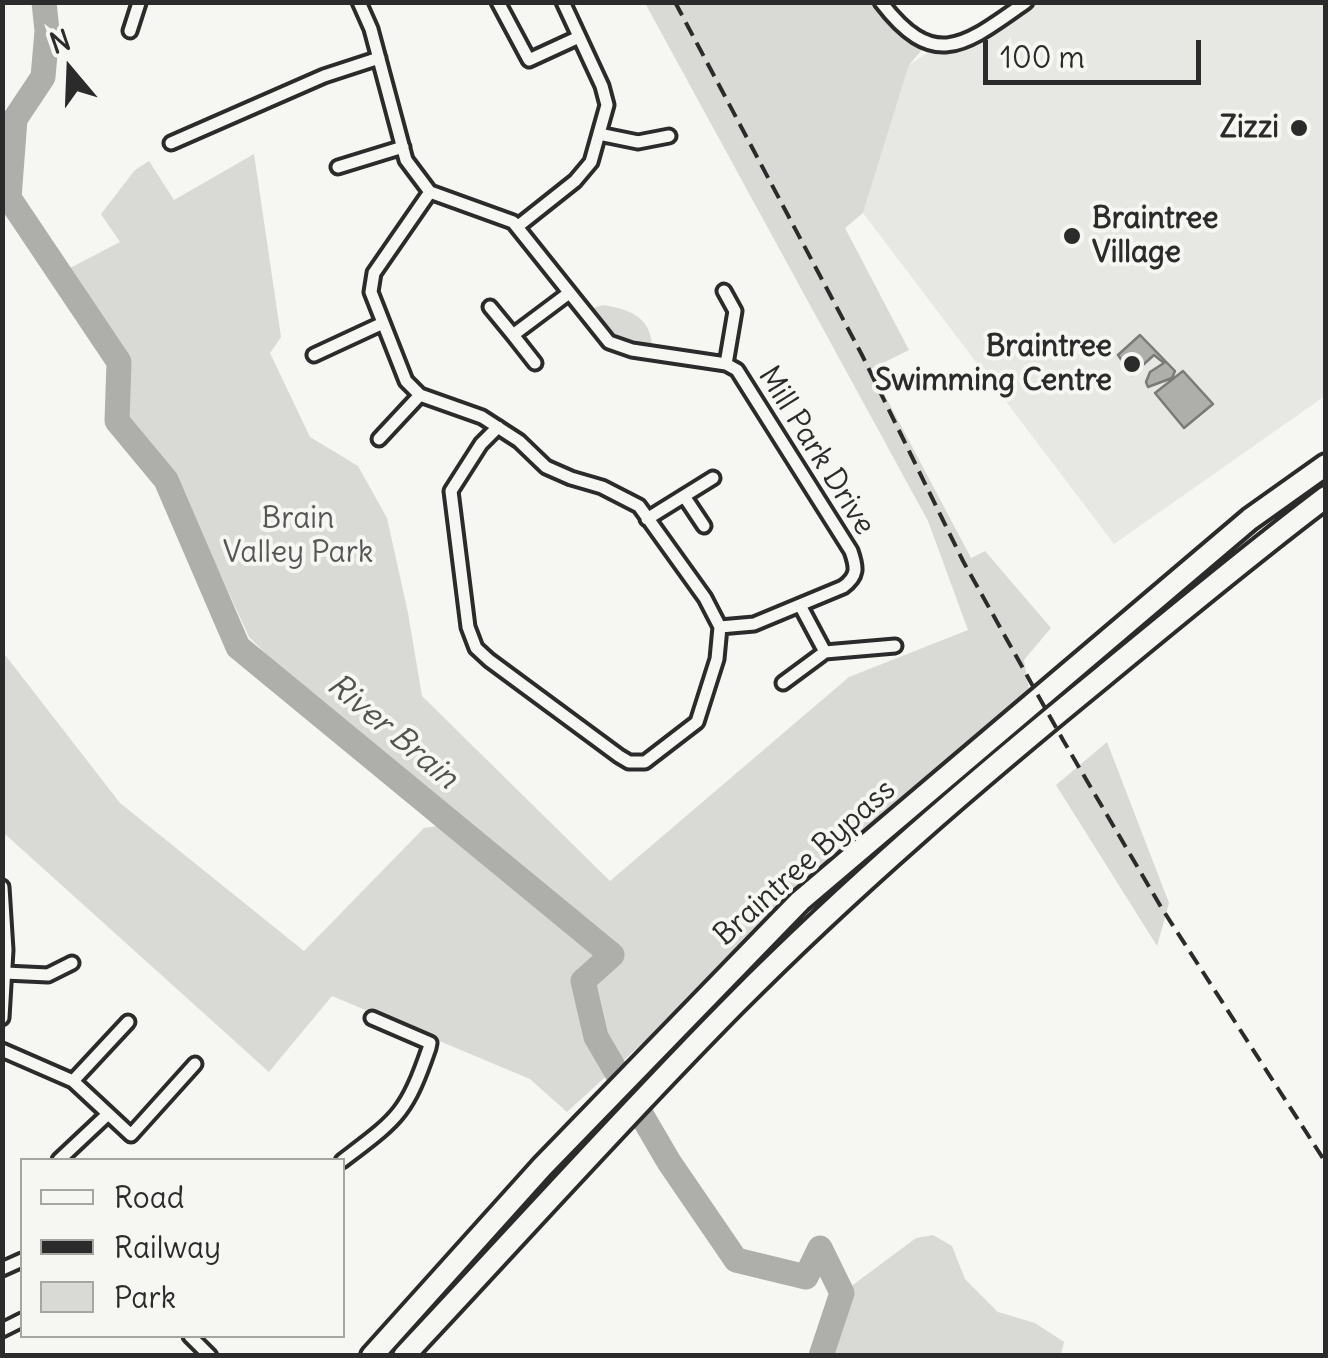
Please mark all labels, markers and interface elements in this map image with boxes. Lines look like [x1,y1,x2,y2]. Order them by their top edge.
north arrow [20,20,120,120]
scale bar [988,20,1206,82]
text: N [45,21,75,62]
text: 100 m [1000,38,1085,76]
place label: Zizzi [1220,110,1279,146]
marker: Zizzi [1288,117,1310,139]
place label: Braintree Village [1092,201,1218,272]
marker: Braintree Village [1061,225,1083,247]
place label: Braintree Swimming Centre [875,329,1112,400]
marker: Braintree Swimming Centre [1121,353,1143,375]
street label: Mill Park Drive [750,360,882,542]
park label: Brain Valley Park [223,501,373,572]
water label: River Brain [319,666,465,798]
street label: Braintree Bypass [707,772,903,954]
legend [20,1158,345,1338]
text: Road [114,1178,184,1216]
text: Railway [114,1228,221,1266]
text: Park [114,1278,176,1316]

